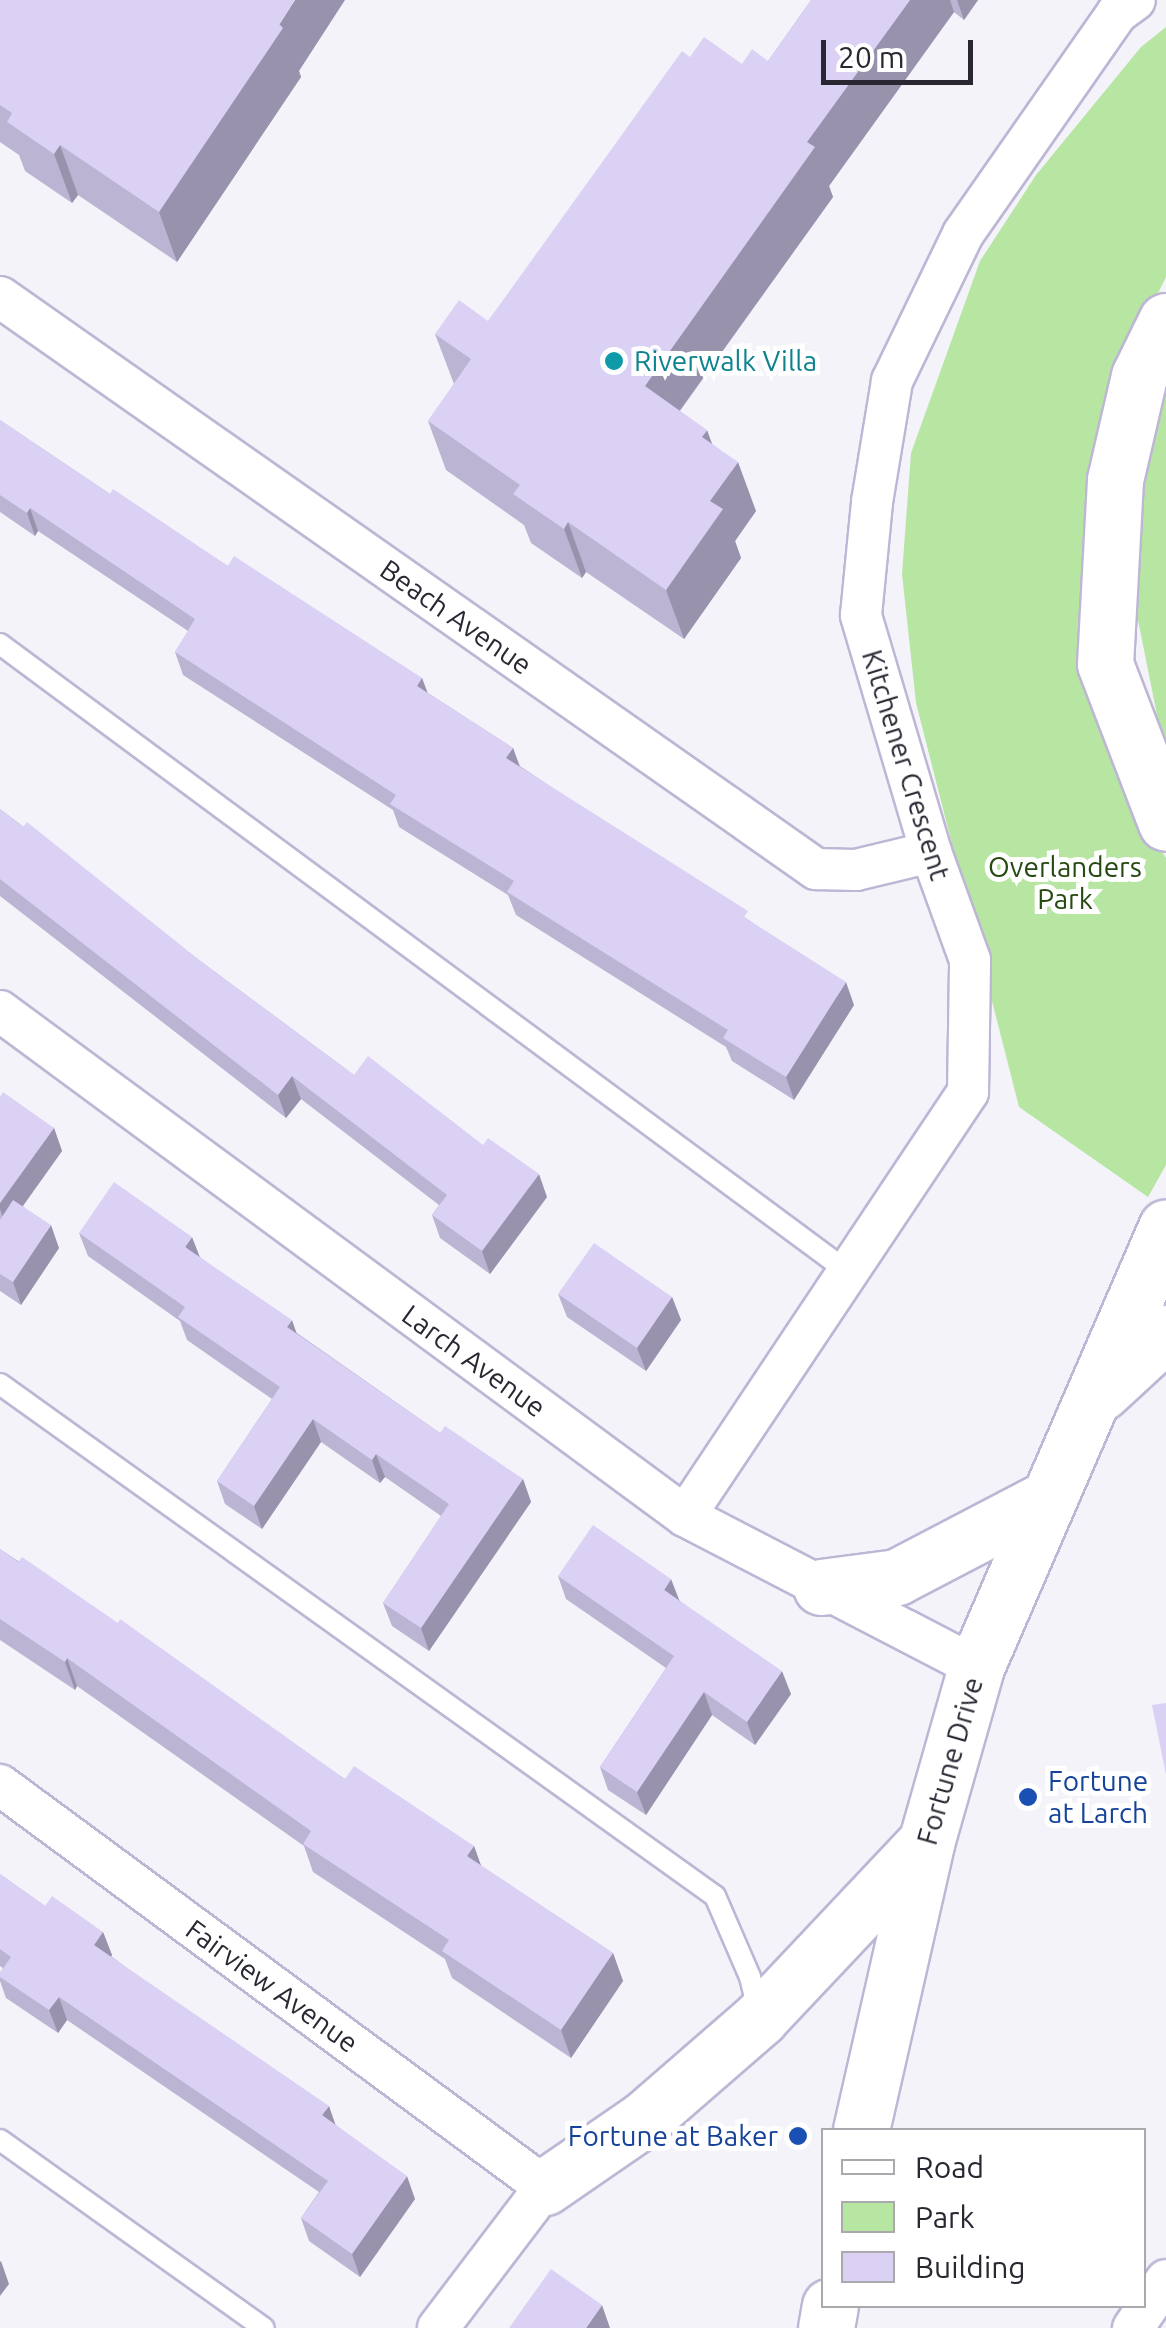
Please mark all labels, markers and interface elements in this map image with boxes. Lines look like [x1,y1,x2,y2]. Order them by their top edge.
scale bar [826,20,978,82]
text: 20 m [838,40,905,74]
place label: Riverwalk Villa [634,344,817,378]
marker: Riverwalk Villa [603,350,625,372]
street label: Beach Avenue [374,552,538,682]
street label: Kitchener Crescent [855,646,957,884]
park label: Overlanders Park [988,850,1142,916]
street label: Larch Avenue [396,1298,552,1424]
street label: Fortune Drive [910,1673,990,1849]
place label: Fortune at Larch [1048,1764,1148,1830]
marker: Fortune at Larch [1017,1786,1039,1808]
street label: Fairview Avenue [179,1912,365,2060]
place label: Fortune at Baker [568,2119,778,2153]
marker: Fortune at Baker [787,2125,809,2147]
legend [821,2128,1146,2308]
text: Road [915,2150,984,2184]
text: Park [915,2200,975,2234]
text: Building [915,2250,1026,2284]

